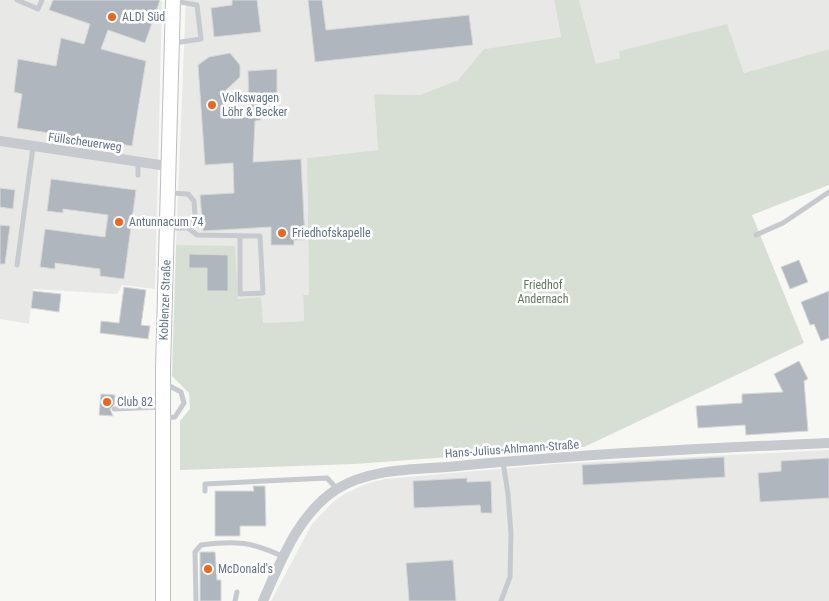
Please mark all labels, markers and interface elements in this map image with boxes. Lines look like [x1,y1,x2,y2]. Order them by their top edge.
place label: ALDI Süd [122,10,165,24]
marker: ALDI Süd [106,11,118,23]
place label: Volkswagen Löhr & Becker [222,91,288,119]
marker: Volkswagen Löhr & Becker [206,99,218,111]
street label: Füllscheuerweg [47,130,123,154]
place label: Antunnacum 74 [129,215,204,229]
marker: Antunnacum 74 [113,216,125,228]
place label: Friedhofskapelle [292,226,371,240]
marker: Friedhofskapelle [276,227,288,239]
street label: Koblenzer Straße [157,259,173,341]
park label: Friedhof Andernach [518,278,569,306]
place label: Club 82 [117,395,153,409]
marker: Club 82 [101,396,113,408]
street label: Hans-Julius-Ahlmann-Straße [444,437,580,461]
place label: McDonald's [218,562,273,576]
marker: McDonald's [202,563,214,575]

